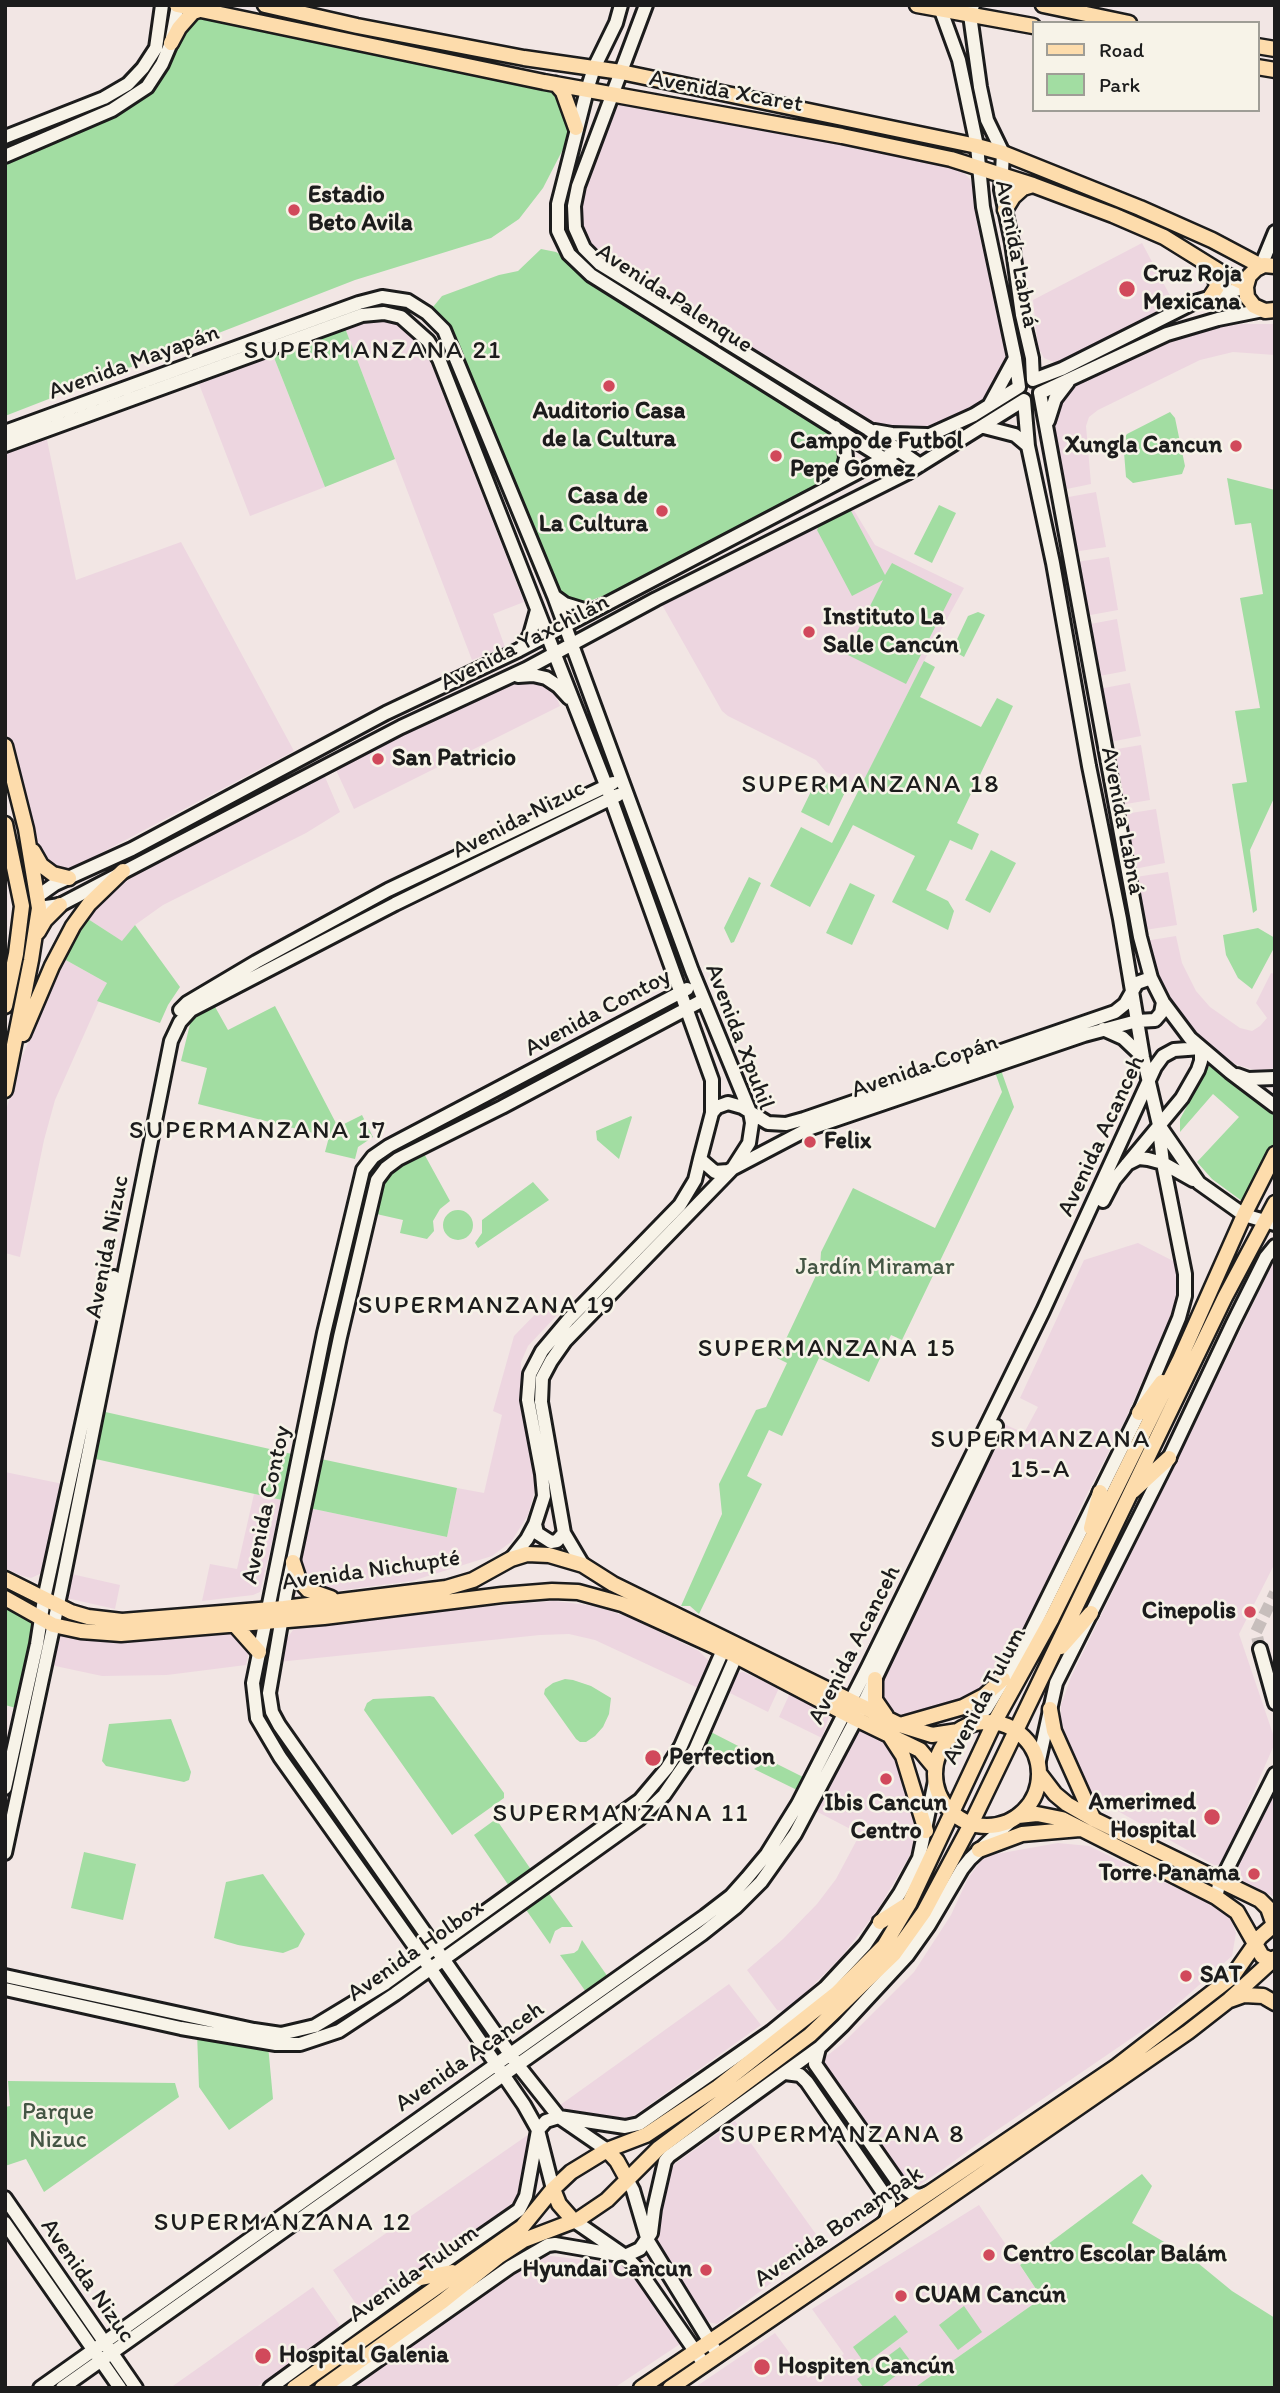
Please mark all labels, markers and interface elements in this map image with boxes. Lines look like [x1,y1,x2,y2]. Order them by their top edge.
legend [1032,21,1259,112]
text: Road [1099,37,1144,62]
street label: Avenida Xcaret [647,64,805,120]
text: Park [1099,72,1140,97]
street label: Avenida Labná [988,178,1044,330]
place label: Estadio Beto Avila [308,182,412,238]
marker: Estadio Beto Avila [286,202,302,218]
street label: Avenida Palenque [590,238,758,360]
place label: Cruz Roja Mexicana [1143,261,1242,317]
marker: Cruz Roja Mexicana [1117,279,1137,299]
street label: Avenida Mayapán [45,319,223,407]
district label: SUPERMANZANA 21 [245,335,501,367]
marker: Auditorio Casa de la Cultura [601,378,617,394]
place label: Auditorio Casa de la Cultura [533,398,685,454]
place label: Campo de Futbol Pepe Gomez [790,428,963,484]
place label: Xungla Cancun [1065,432,1222,460]
marker: Xungla Cancun [1228,438,1244,454]
marker: Campo de Futbol Pepe Gomez [768,448,784,464]
place label: Casa de La Cultura [539,483,648,539]
marker: Casa de La Cultura [654,503,670,519]
street label: Avenida Yaxchilán [436,588,614,698]
place label: Instituto La Salle Cancún [823,604,959,660]
marker: Instituto La Salle Cancún [801,624,817,640]
place label: San Patricio [392,745,516,773]
street label: Avenida Labná [1094,745,1150,897]
marker: San Patricio [370,751,386,767]
district label: SUPERMANZANA 18 [743,769,999,801]
street label: Avenida Nizuc [448,774,590,866]
street label: Avenida Xpuhil [698,960,780,1114]
street label: Avenida Contoy [520,962,676,1064]
street label: Avenida Copán [848,1028,1002,1106]
street label: Avenida Acanceh [1052,1051,1152,1221]
district label: SUPERMANZANA 17 [131,1115,385,1147]
place label: Felix [824,1128,871,1156]
marker: Felix [802,1134,818,1150]
street label: Avenida Nizuc [80,1173,136,1321]
park label: Jardín Miramar [796,1254,954,1282]
district label: SUPERMANZANA 19 [359,1290,615,1322]
district label: SUPERMANZANA 15 [699,1333,955,1365]
street label: Avenida Contoy [236,1423,298,1587]
district label: SUPERMANZANA 15-A [932,1424,1150,1486]
street label: Avenida Nichupté [280,1544,462,1598]
street label: Avenida Acanceh [802,1561,908,1729]
place label: Cinepolis [1142,1598,1236,1626]
marker: Cinepolis [1242,1604,1258,1620]
street label: Avenida Tulum [937,1622,1033,1770]
place label: Perfection [669,1744,775,1772]
marker: Perfection [643,1748,663,1768]
marker: Ibis Cancun Centro [878,1771,894,1787]
place label: Amerimed Hospital [1089,1789,1196,1845]
place label: Ibis Cancun Centro [825,1790,947,1846]
district label: SUPERMANZANA 11 [494,1798,748,1830]
marker: Amerimed Hospital [1202,1807,1222,1827]
place label: Torre Panama [1099,1860,1240,1888]
marker: Torre Panama [1246,1866,1262,1882]
street label: Avenida Holbox [342,1893,490,2009]
place label: SAT [1200,1962,1242,1990]
marker: SAT [1178,1968,1194,1984]
street label: Avenida Acanceh [390,1995,550,2119]
park label: Parque Nizuc [22,2099,94,2155]
district label: SUPERMANZANA 8 [722,2119,964,2151]
street label: Avenida Bonampak [749,2160,929,2294]
district label: SUPERMANZANA 12 [155,2207,411,2239]
street label: Avenida Nizuc [34,2213,140,2349]
street label: Avenida Tulum [344,2219,484,2329]
place label: Centro Escolar Balám [1003,2241,1227,2269]
marker: Centro Escolar Balám [981,2247,997,2263]
place label: Hyundai Cancun [523,2256,692,2284]
marker: Hyundai Cancun [698,2262,714,2278]
place label: CUAM Cancún [915,2282,1066,2310]
marker: CUAM Cancún [893,2288,909,2304]
place label: Hospital Galenia [279,2342,449,2370]
marker: Hospital Galenia [253,2346,273,2366]
place label: Hospiten Cancún [778,2353,954,2381]
marker: Hospiten Cancún [752,2357,772,2377]

